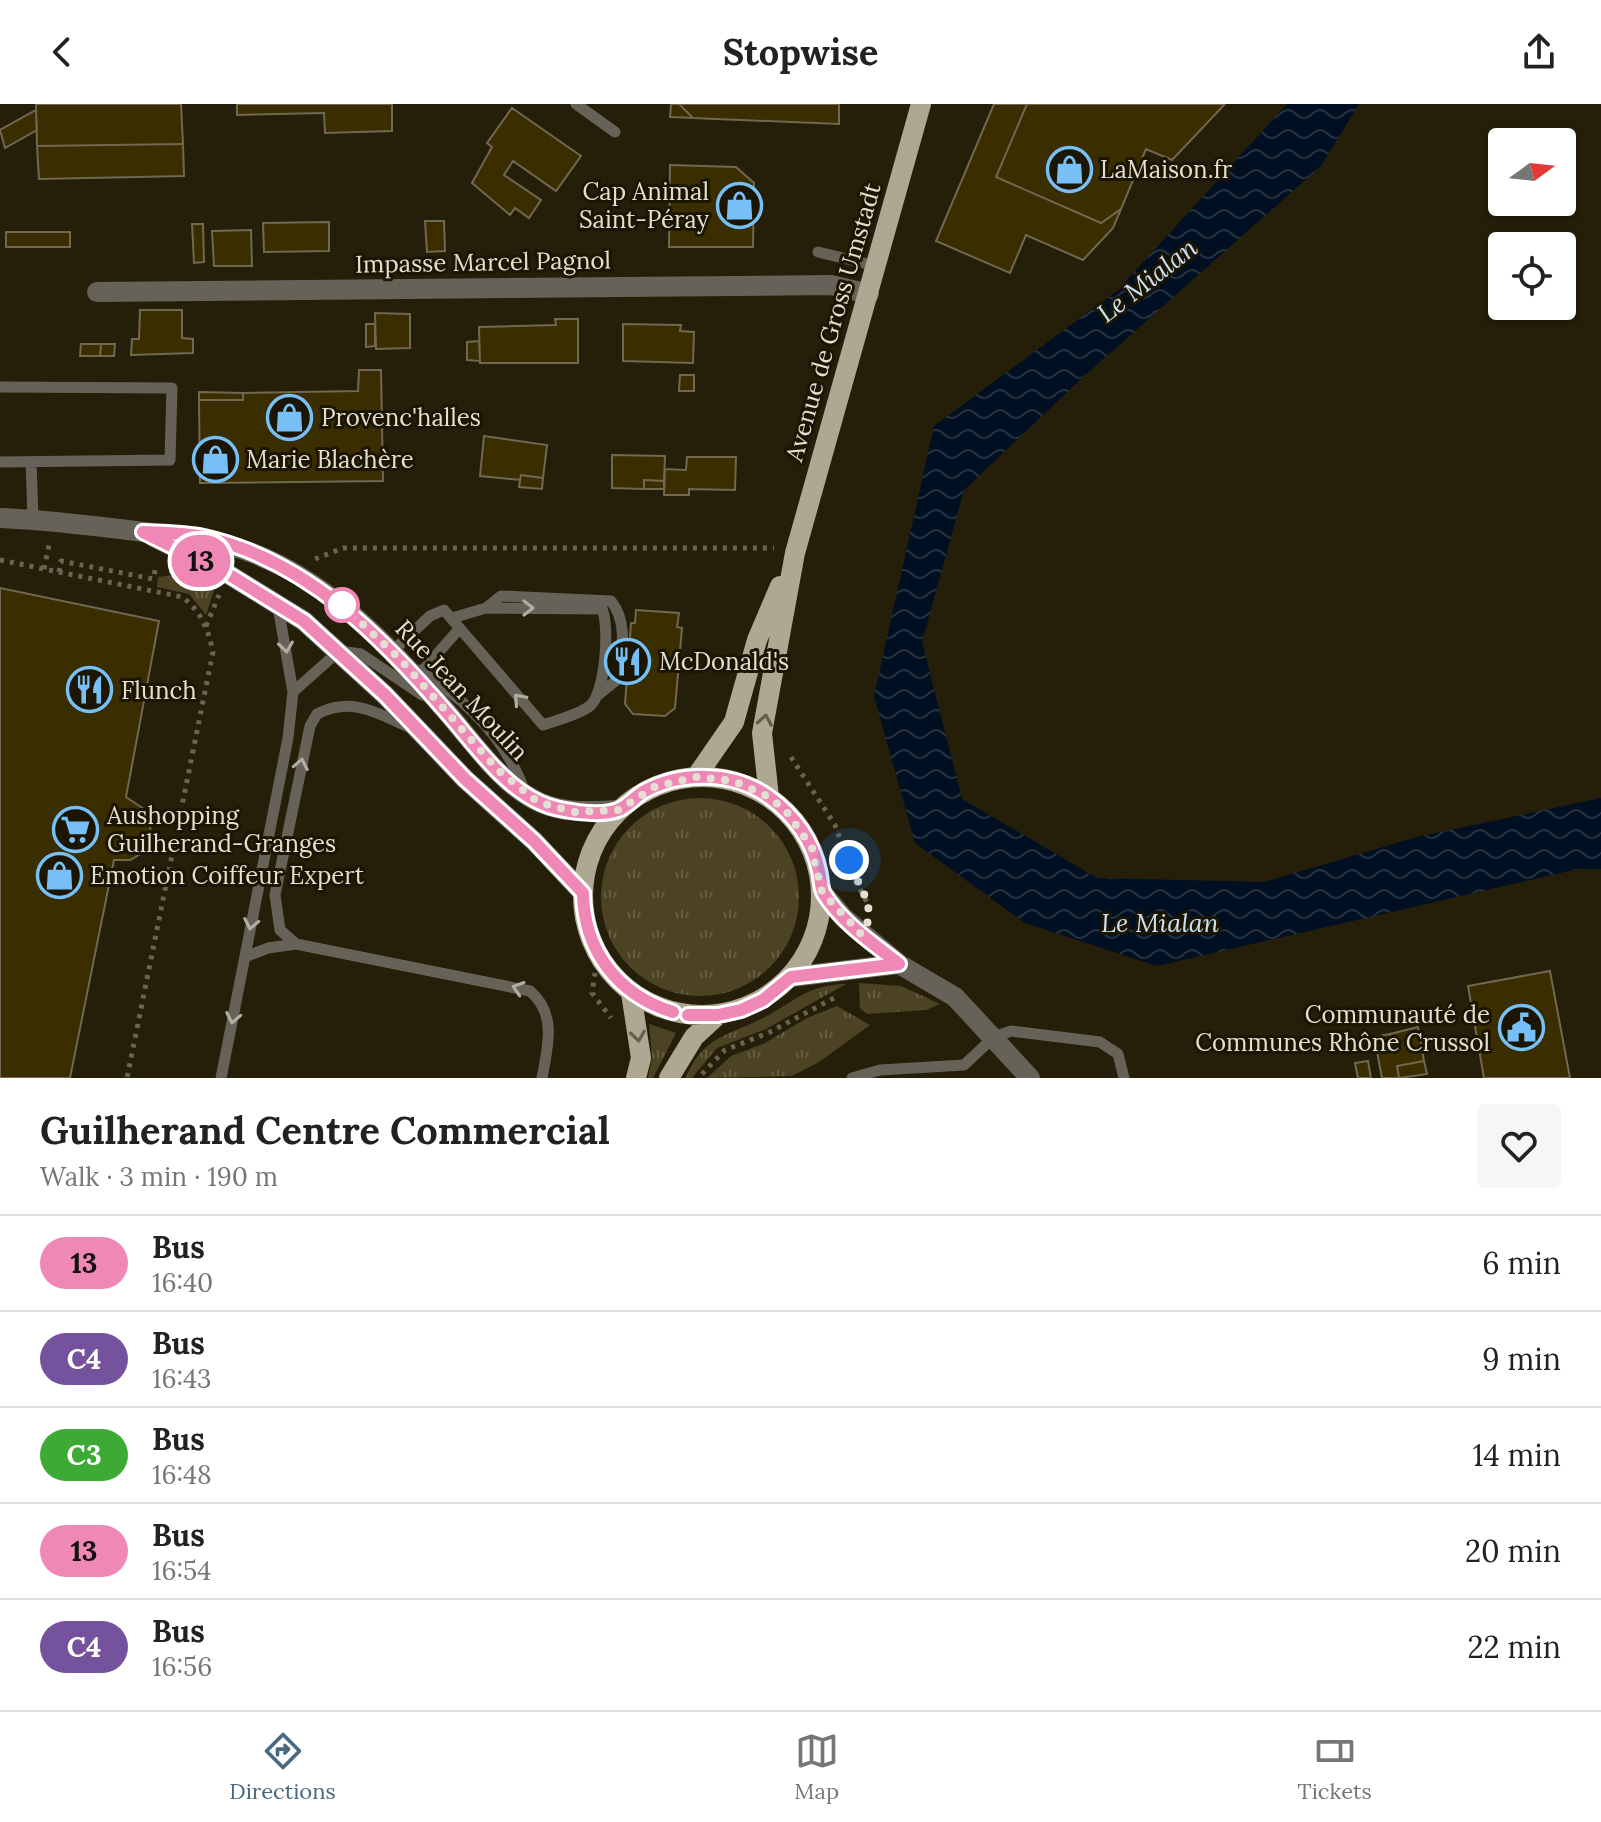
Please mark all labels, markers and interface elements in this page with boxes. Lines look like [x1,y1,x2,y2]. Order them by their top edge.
text: Stopwise [723,29,878,75]
icon: back [40,30,84,74]
icon: share [1517,30,1561,74]
north arrow [1488,128,1576,216]
map controls [1488,128,1576,320]
shop icon: LaMaison.fr [1045,145,1093,193]
place label: LaMaison.fr [1100,154,1233,185]
place label: Cap Animal Saint-Péray [579,176,709,235]
street label: Avenue de Gross Umstadt [778,178,888,466]
shop icon: Cap Animal Saint-Péray [716,181,764,229]
water label: Le Mialan [1090,231,1204,329]
button: locate [1488,232,1576,320]
street label: Impasse Marcel Pagnol [355,244,611,280]
shop icon: Provenc'halles [266,393,314,441]
place label: Provenc'halles [321,402,481,433]
shop icon: Marie Blachère [191,435,239,483]
place label: Marie Blachère [246,444,414,475]
line badge: 13 [165,535,237,587]
text: 13 [187,543,215,579]
unlabelled marker [325,588,359,622]
one-way arrow [522,599,535,617]
street label: Rue Jean Moulin [389,613,535,767]
restaurant icon: McDonald's [604,637,652,685]
one-way arrow [277,640,294,654]
place label: McDonald's [659,646,789,677]
restaurant icon: Flunch [66,666,114,714]
place label: Flunch [121,675,197,706]
one-way arrow [515,693,529,708]
one-way arrow [755,713,772,726]
one-way arrow [292,758,309,771]
place label: Aushopping Guilherand-Granges [106,800,336,859]
supermarket icon: Aushopping Guilherand-Granges [52,805,100,853]
your location [829,840,869,880]
shop icon: Emotion Coiffeur Expert [35,851,83,899]
place label: Emotion Coiffeur Expert [90,860,365,891]
water label: Le Mialan [1101,906,1219,939]
one-way arrow [243,917,260,930]
one-way arrow [512,982,526,998]
place label: Communauté de Communes Rhône Crussol [1195,999,1490,1058]
public building icon: Communauté de Communes Rhône Crussol [1497,1004,1545,1052]
one-way arrow [225,1011,242,1024]
one-way arrow [629,1029,646,1042]
button: heart [1477,1104,1561,1188]
text: Guilherand Centre Commercial [40,1106,610,1154]
text: Walk · 3 min · 190 m [40,1160,278,1193]
text: Bus [152,1228,205,1266]
text: 6 min [1482,1244,1561,1282]
text: 13 [70,1245,98,1281]
text: 16:40 [152,1266,213,1299]
text: Bus [152,1324,205,1362]
text: 9 min [1482,1340,1561,1378]
text: C4 [67,1341,101,1377]
text: 16:43 [152,1362,212,1395]
text: Bus [152,1420,205,1458]
text: 14 min [1472,1436,1561,1474]
text: C3 [66,1437,102,1473]
text: 16:48 [152,1458,212,1491]
text: Bus [152,1516,205,1554]
text: 20 min [1465,1532,1561,1570]
text: 13 [70,1533,98,1569]
text: 16:54 [152,1554,211,1587]
text: Bus [152,1612,205,1650]
text: 22 min [1467,1628,1561,1666]
text: C4 [67,1629,101,1665]
text: 16:56 [152,1650,212,1683]
tab: Directions [229,1729,336,1805]
tab: Map [794,1729,839,1805]
tab: Tickets [1298,1729,1372,1805]

